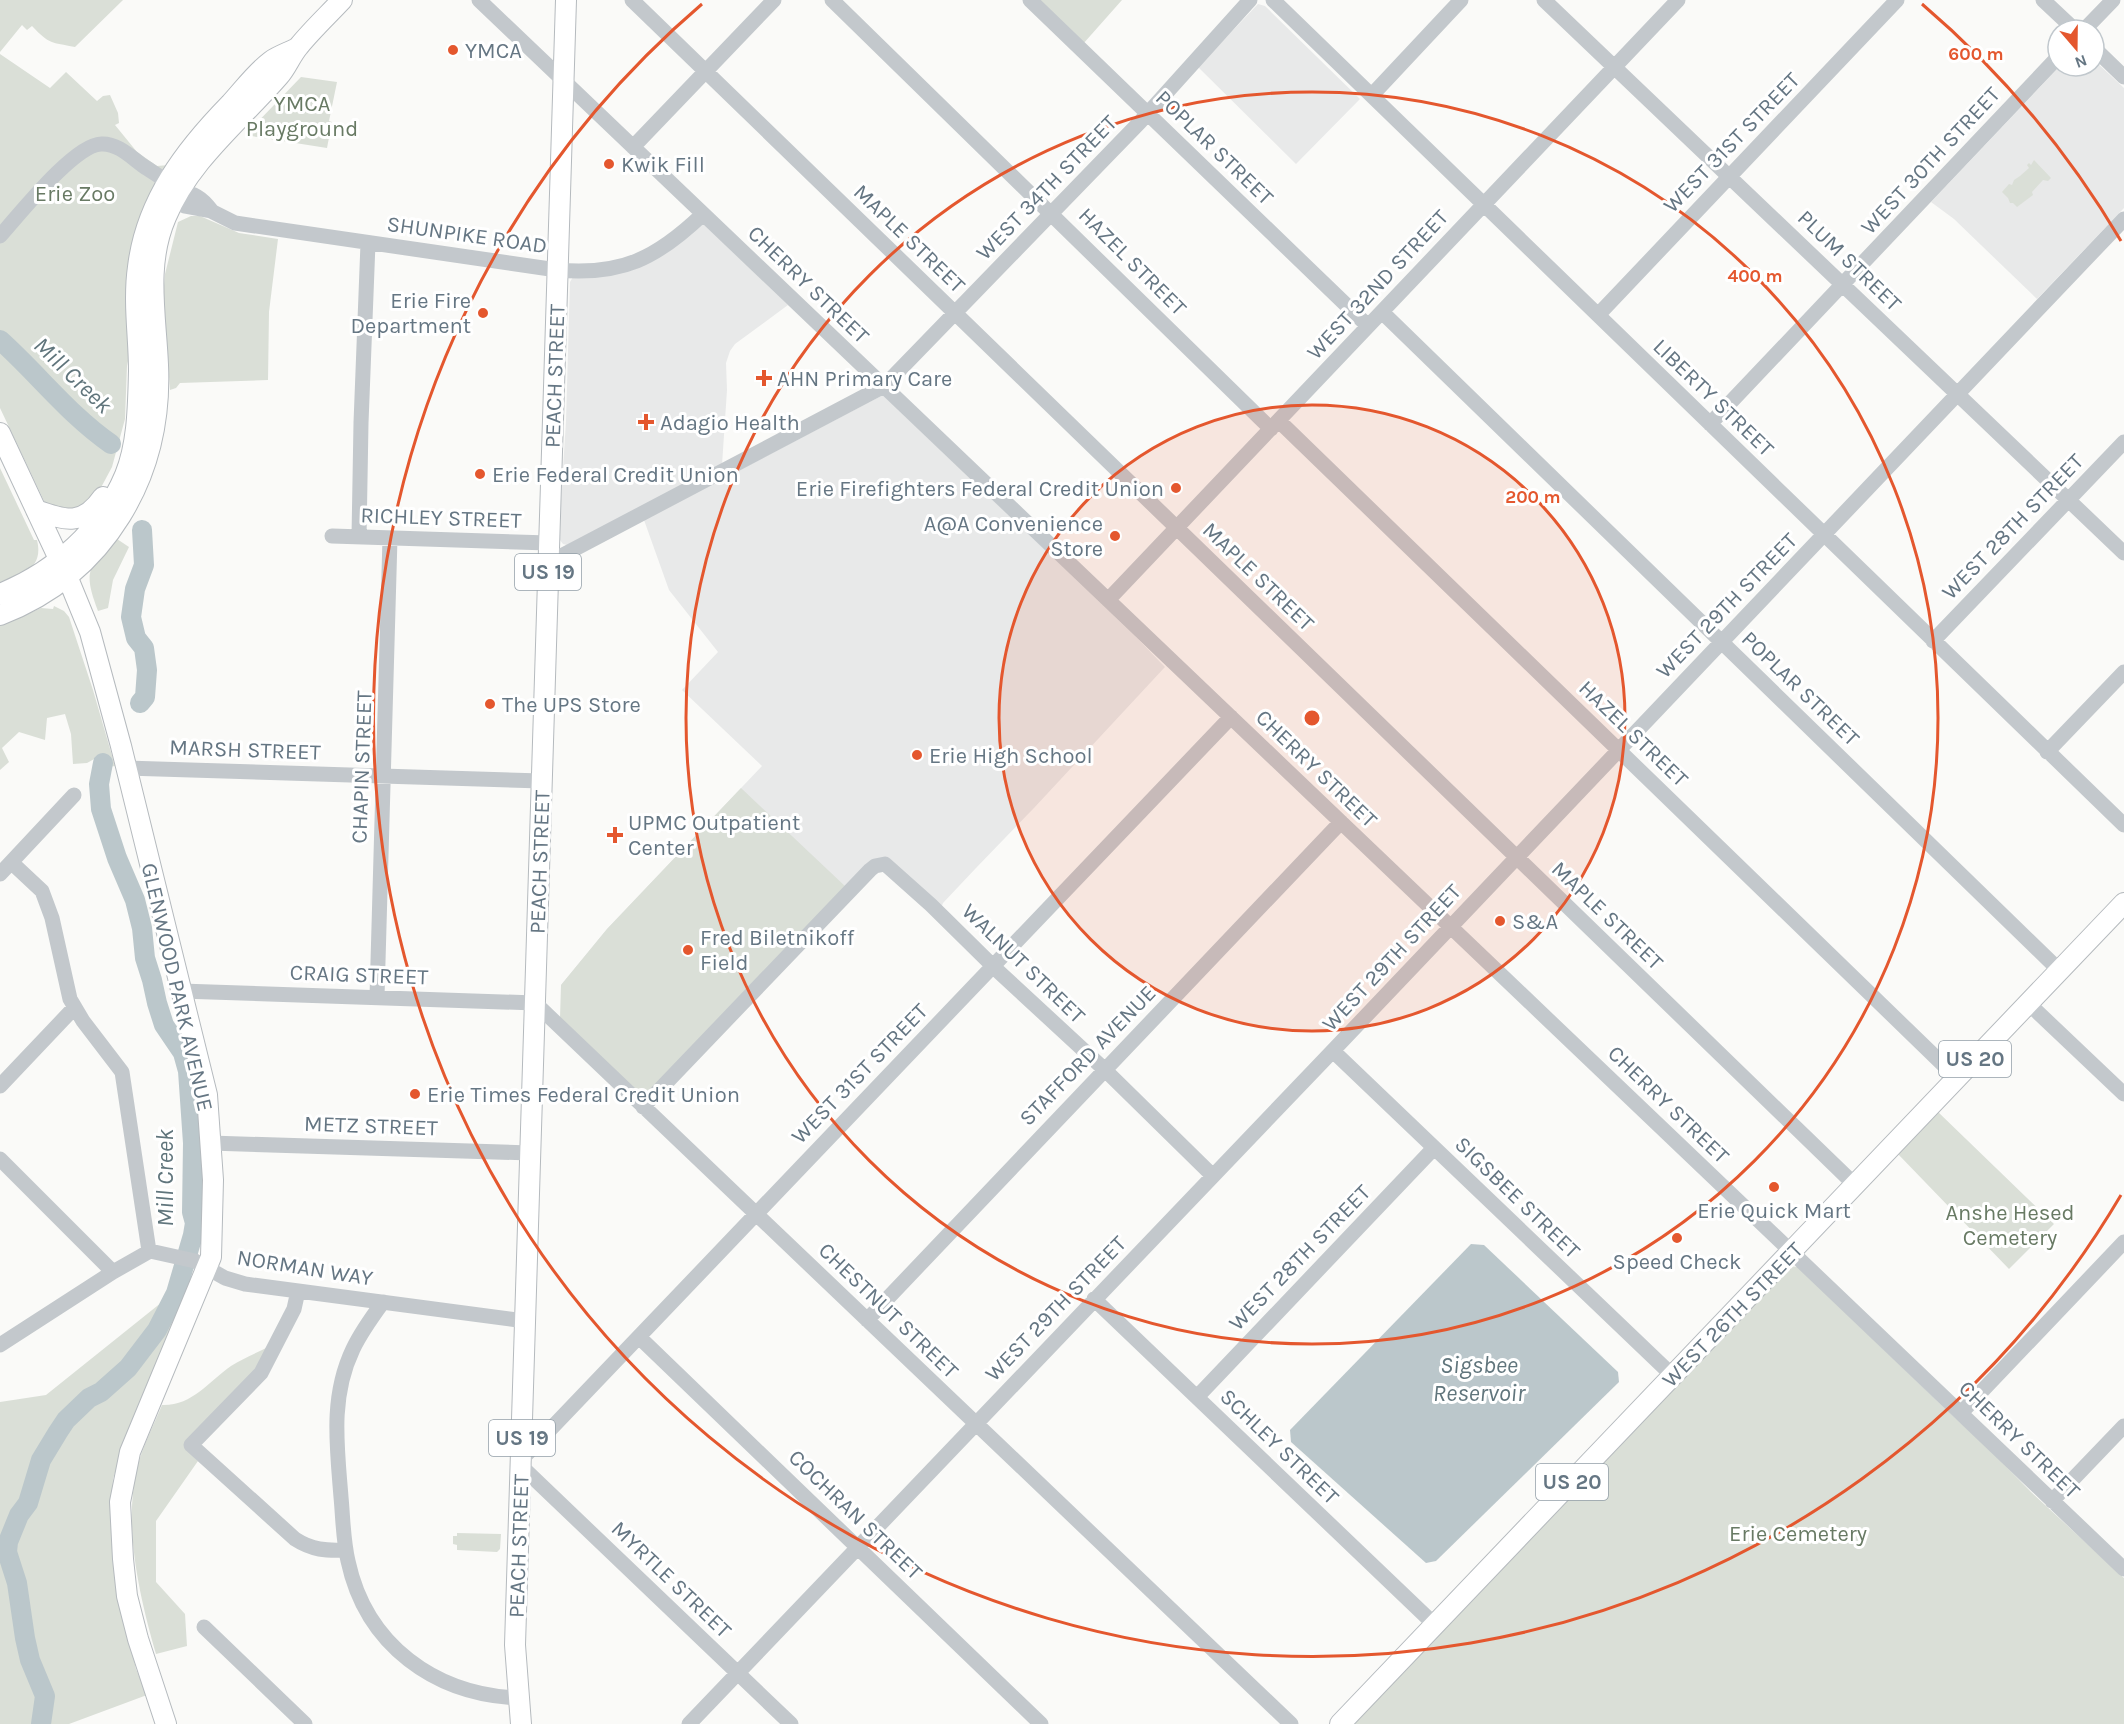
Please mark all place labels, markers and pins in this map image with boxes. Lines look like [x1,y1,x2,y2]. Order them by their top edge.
place label: YMCA [465,38,522,64]
marker: YMCA [446,43,460,57]
place label: Kwik Fill [621,152,705,178]
marker: Kwik Fill [602,157,616,171]
place label: Erie Fire Department [351,288,471,339]
marker: Erie Fire Department [476,306,490,320]
place label: AHN Primary Care [777,366,952,392]
marker: AHN Primary Care [755,369,773,387]
place label: Adagio Health [660,410,800,436]
marker: Adagio Health [637,413,655,431]
place label: Erie Federal Credit Union [492,462,739,488]
marker: Erie Federal Credit Union [473,467,487,481]
place label: Erie Firefighters Federal Credit Union [796,476,1164,502]
marker: Erie Firefighters Federal Credit Union [1169,481,1183,495]
place label: A@A Convenience Store [924,511,1103,562]
marker: A@A Convenience Store [1108,529,1122,543]
place label: The UPS Store [502,692,641,718]
marker: The UPS Store [483,697,497,711]
centre of rings [1302,708,1322,728]
place label: Erie High School [929,743,1093,769]
marker: Erie High School [910,748,924,762]
place label: UPMC Outpatient Center [628,810,800,861]
marker: UPMC Outpatient Center [606,826,624,844]
place label: S&A [1512,909,1558,935]
marker: S&A [1493,914,1507,928]
place label: Fred Biletnikoff Field [700,925,855,976]
marker: Fred Biletnikoff Field [681,943,695,957]
place label: Erie Times Federal Credit Union [427,1082,740,1108]
marker: Erie Times Federal Credit Union [408,1087,422,1101]
marker: Erie Quick Mart [1767,1180,1781,1194]
place label: Erie Quick Mart [1697,1198,1851,1224]
marker: Speed Check [1670,1231,1684,1245]
place label: Speed Check [1613,1249,1741,1275]

